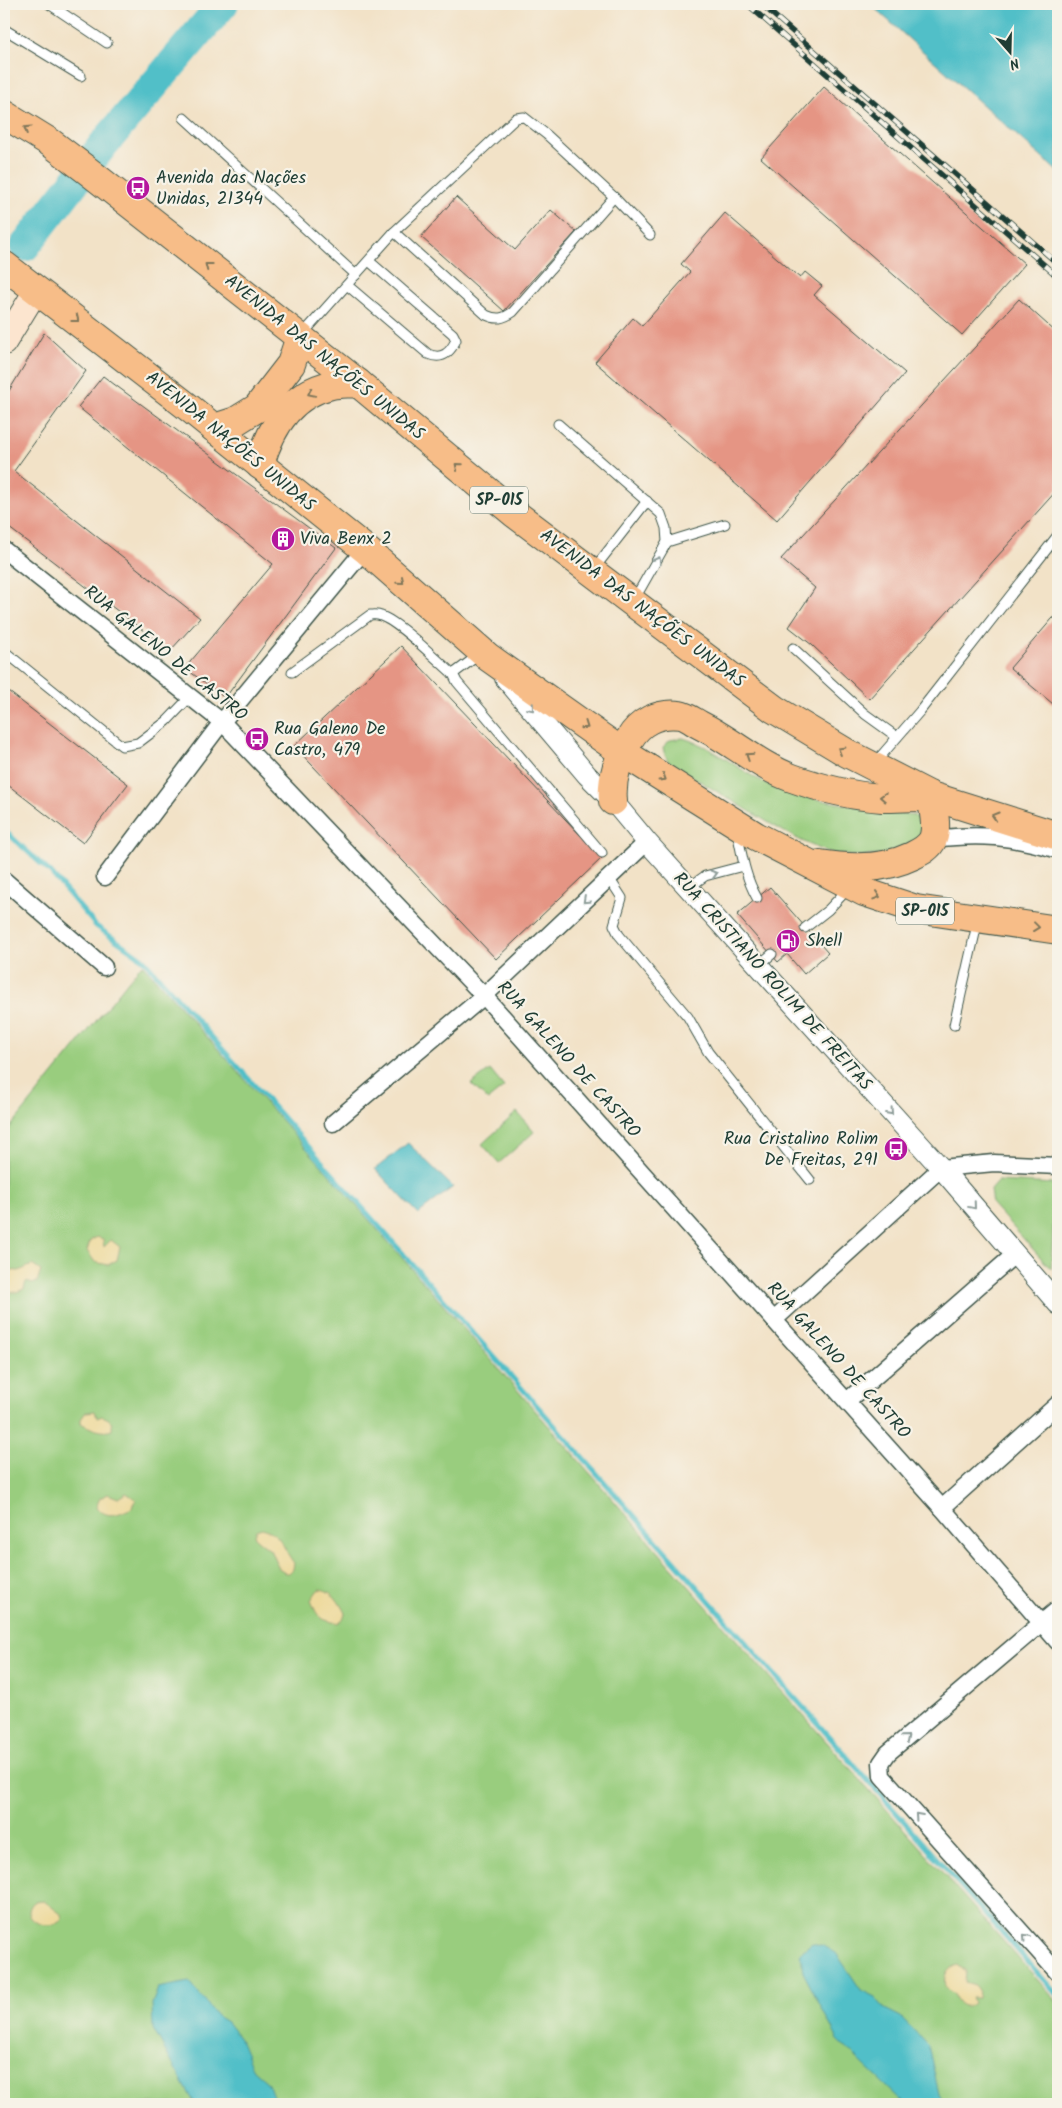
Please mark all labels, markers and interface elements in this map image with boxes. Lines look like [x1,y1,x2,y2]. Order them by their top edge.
north arrow [984,28,1034,78]
text: N [1006,51,1022,75]
one-way arrow [24,125,33,135]
place label: Avenida das Nações Unidas, 21344 [156,164,306,214]
bus stop icon: Avenida das Nações Unidas, 21344 [125,175,151,201]
one-way arrow [205,263,214,271]
street label: AVENIDA DAS NAÇÕES UNIDAS [217,268,431,448]
one-way arrow [70,314,79,323]
street label: AVENIDA NAÇÕES UNIDAS [139,364,322,520]
one-way arrow [307,386,316,397]
one-way arrow [455,463,464,472]
road number: SP-015 [470,486,528,514]
street label: AVENIDA DAS NAÇÕES UNIDAS [533,522,751,696]
place label: Viva Benx 2 [300,525,392,554]
building icon: Viva Benx 2 [270,526,296,552]
one-way arrow [651,557,661,566]
one-way arrow [396,575,405,584]
street label: RUA GALENO DE CASTRO [77,579,253,729]
one-way arrow [525,702,533,711]
place label: Rua Galeno De Castro, 479 [274,715,385,765]
one-way arrow [579,720,589,729]
bus stop icon: Rua Galeno De Castro, 479 [244,726,270,752]
one-way arrow [838,746,847,756]
one-way arrow [746,752,755,762]
one-way arrow [658,771,667,781]
one-way arrow [878,791,886,802]
one-way arrow [991,812,1000,822]
street label: RUA CRISTIANO ROLIM DE FREITAS [665,866,879,1098]
one-way arrow [710,869,718,879]
one-way arrow [872,890,881,900]
one-way arrow [583,894,592,903]
road number: SP-015 [896,898,954,924]
one-way arrow [1032,921,1040,932]
place label: Shell [806,927,843,956]
fuel station icon: Shell [775,928,801,954]
street label: RUA GALENO DE CASTRO [489,974,647,1146]
one-way arrow [884,1107,893,1116]
place label: Rua Cristalino Rolim De Freitas, 291 [724,1125,878,1175]
bus stop icon: Rua Cristalino Rolim De Freitas, 291 [883,1136,909,1162]
one-way arrow [967,1200,976,1209]
street label: RUA GALENO DE CASTRO [759,1275,917,1447]
one-way arrow [900,1735,909,1743]
one-way arrow [914,1812,923,1821]
one-way arrow [1023,1934,1032,1943]

